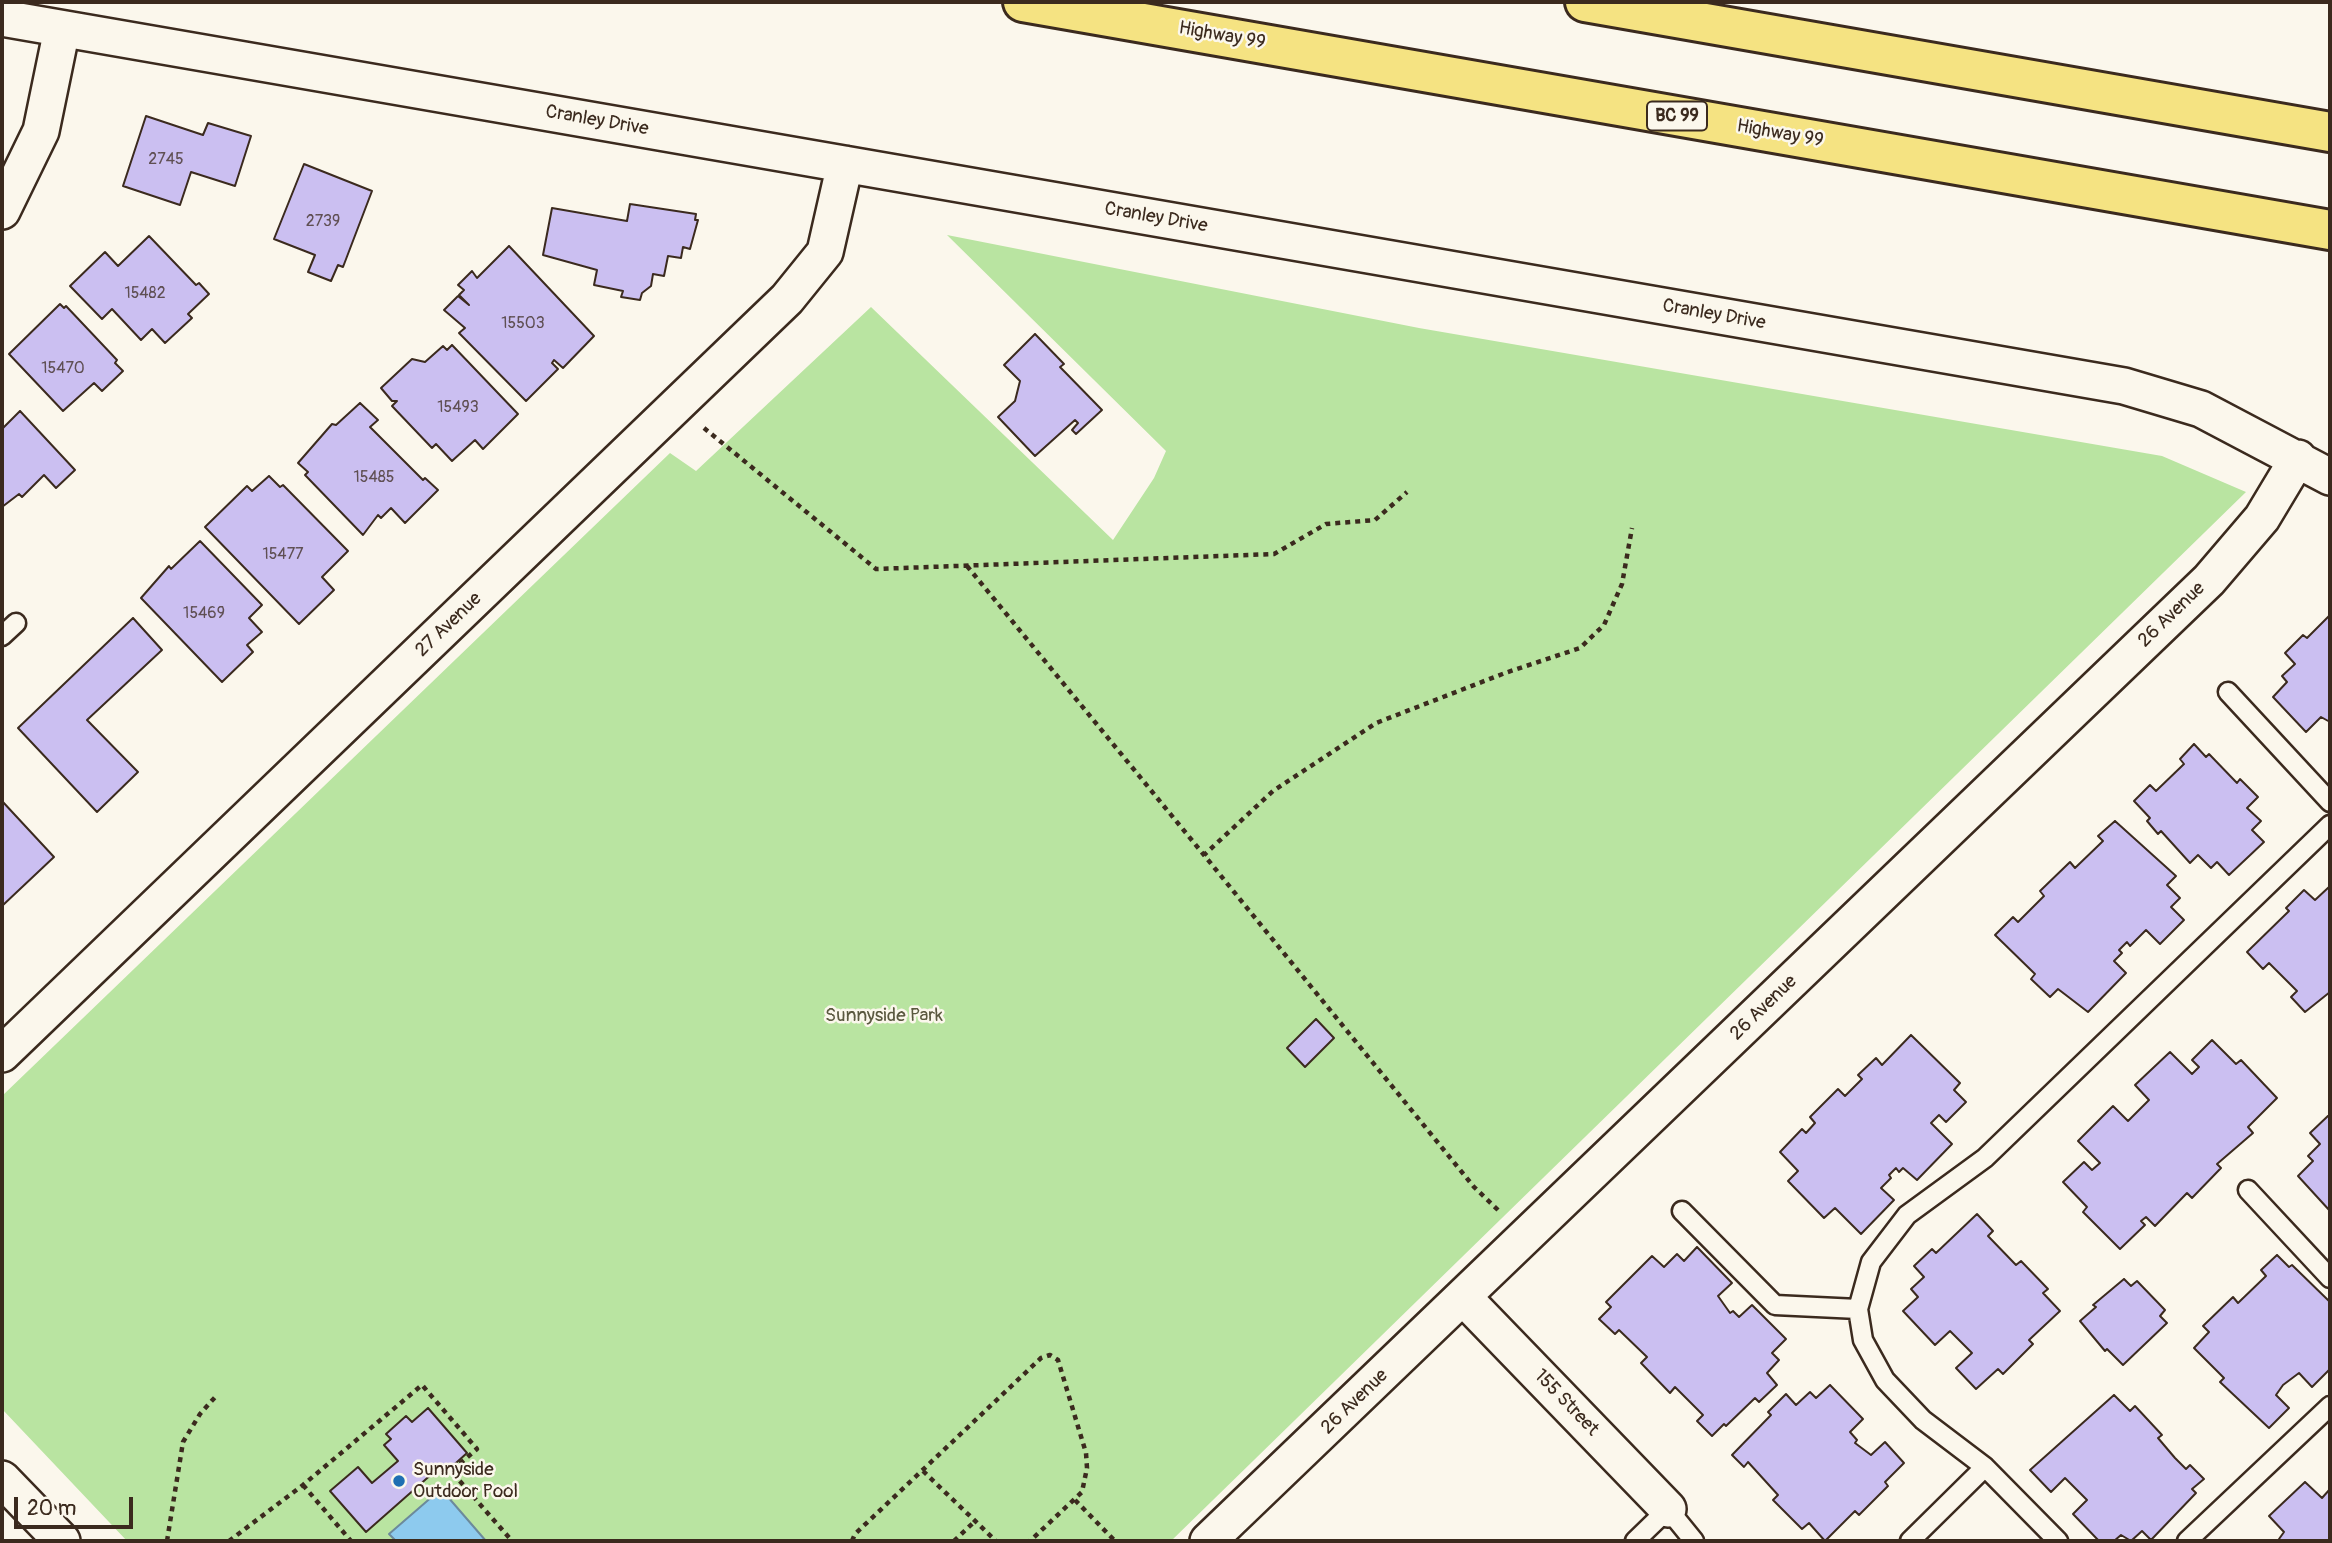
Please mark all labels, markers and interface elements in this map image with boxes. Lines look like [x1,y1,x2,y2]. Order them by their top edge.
street label: Highway 99 [1177,17,1267,55]
street label: Cranley Drive [544,101,650,141]
road number: BC 99 [1647,102,1707,131]
street label: Highway 99 [1735,115,1825,153]
house number: 2745 [148,150,184,170]
street label: Cranley Drive [1103,198,1209,238]
house number: 2739 [306,212,340,232]
house number: 15482 [124,284,166,304]
street label: Cranley Drive [1661,295,1767,335]
house number: 15503 [501,314,545,334]
house number: 15470 [41,359,85,379]
house number: 15493 [437,398,479,418]
house number: 15485 [354,468,394,488]
house number: 15477 [262,545,304,565]
street label: 26 Avenue [2134,578,2210,652]
street label: 27 Avenue [411,588,487,662]
house number: 15469 [183,604,225,624]
street label: 26 Avenue [1726,971,1802,1045]
park label: Sunnyside Park [825,1005,943,1027]
street label: 26 Avenue [1317,1365,1393,1439]
street label: 155 Street [1529,1365,1603,1441]
place label: Sunnyside Outdoor Pool [413,1459,518,1503]
marker: Sunnyside Outdoor Pool [391,1473,407,1489]
scale bar [18,1484,136,1528]
text: 20 m [27,1495,76,1522]

